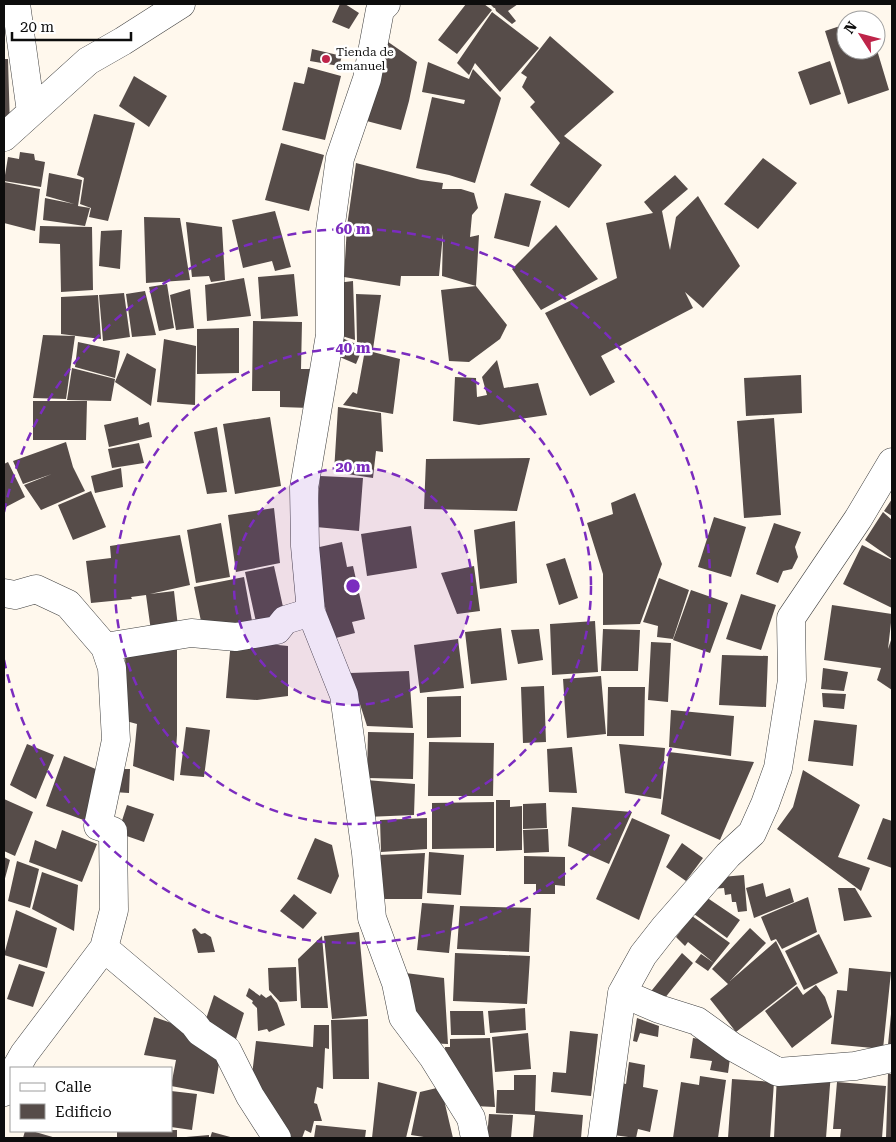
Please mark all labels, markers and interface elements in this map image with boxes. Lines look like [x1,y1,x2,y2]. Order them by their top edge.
scale bar [12,10,131,42]
north arrow [836,10,886,60]
text: 20 m [20,18,55,36]
text: N [841,18,860,36]
place label: Tienda de emanuel [336,45,394,73]
marker: Tienda de emanuel [320,53,332,65]
text: 60 m [335,220,371,238]
text: 40 m [335,339,371,357]
text: 20 m [335,458,371,476]
centre of rings [344,577,362,595]
legend [10,1067,172,1132]
text: Calle [55,1078,91,1096]
text: Edificio [55,1103,112,1121]

